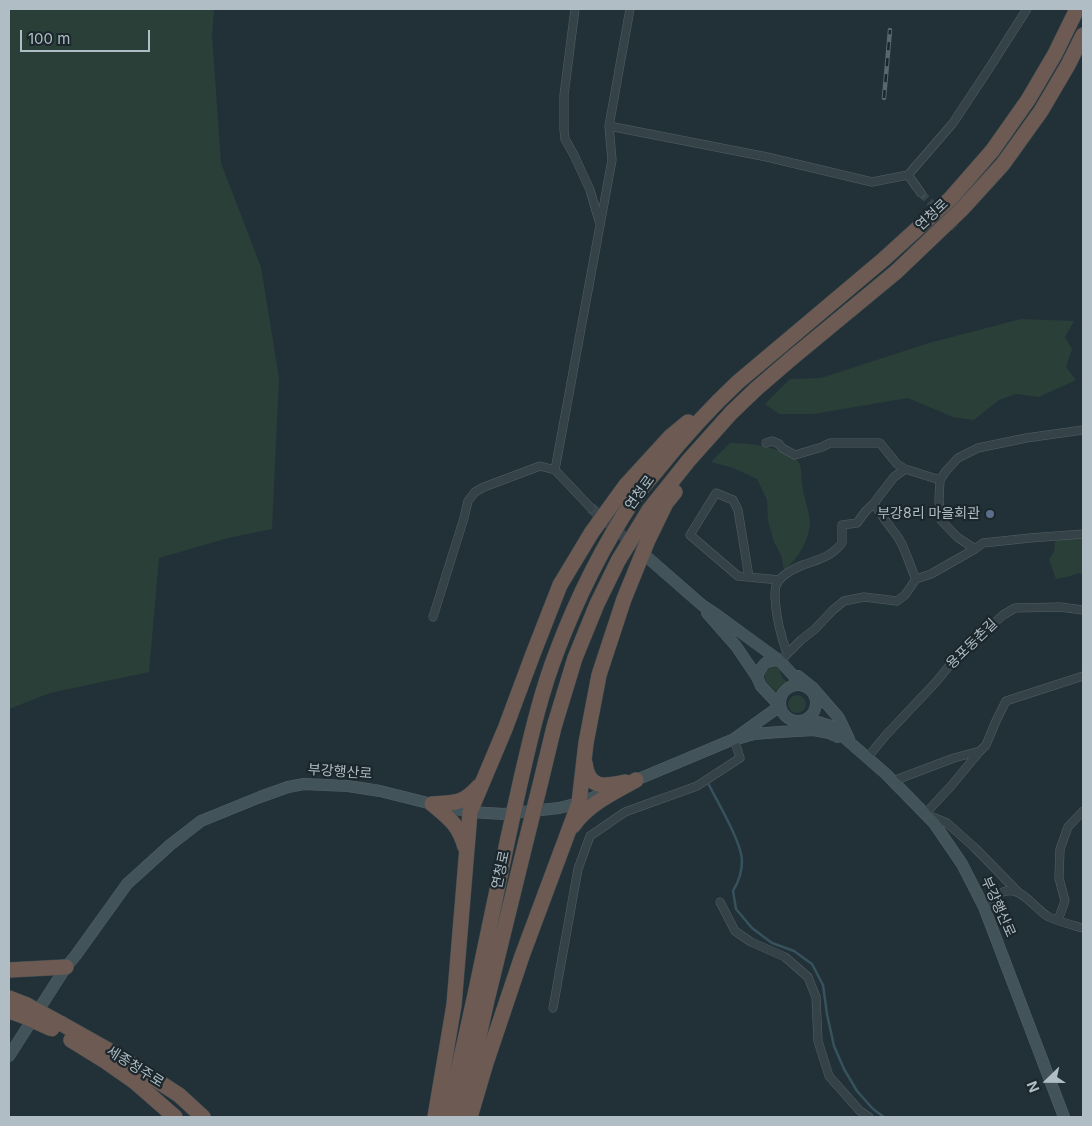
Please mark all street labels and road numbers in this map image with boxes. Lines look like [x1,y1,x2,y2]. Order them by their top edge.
street label: 연청로 [912,196,952,234]
street label: 연청로 [622,472,658,514]
street label: 용포동촌길 [943,616,1001,672]
street label: 부강행산로 [307,761,373,783]
street label: 연청로 [489,849,513,891]
street label: 부강행산로 [977,874,1019,940]
street label: 세종청주로 [103,1043,167,1091]

